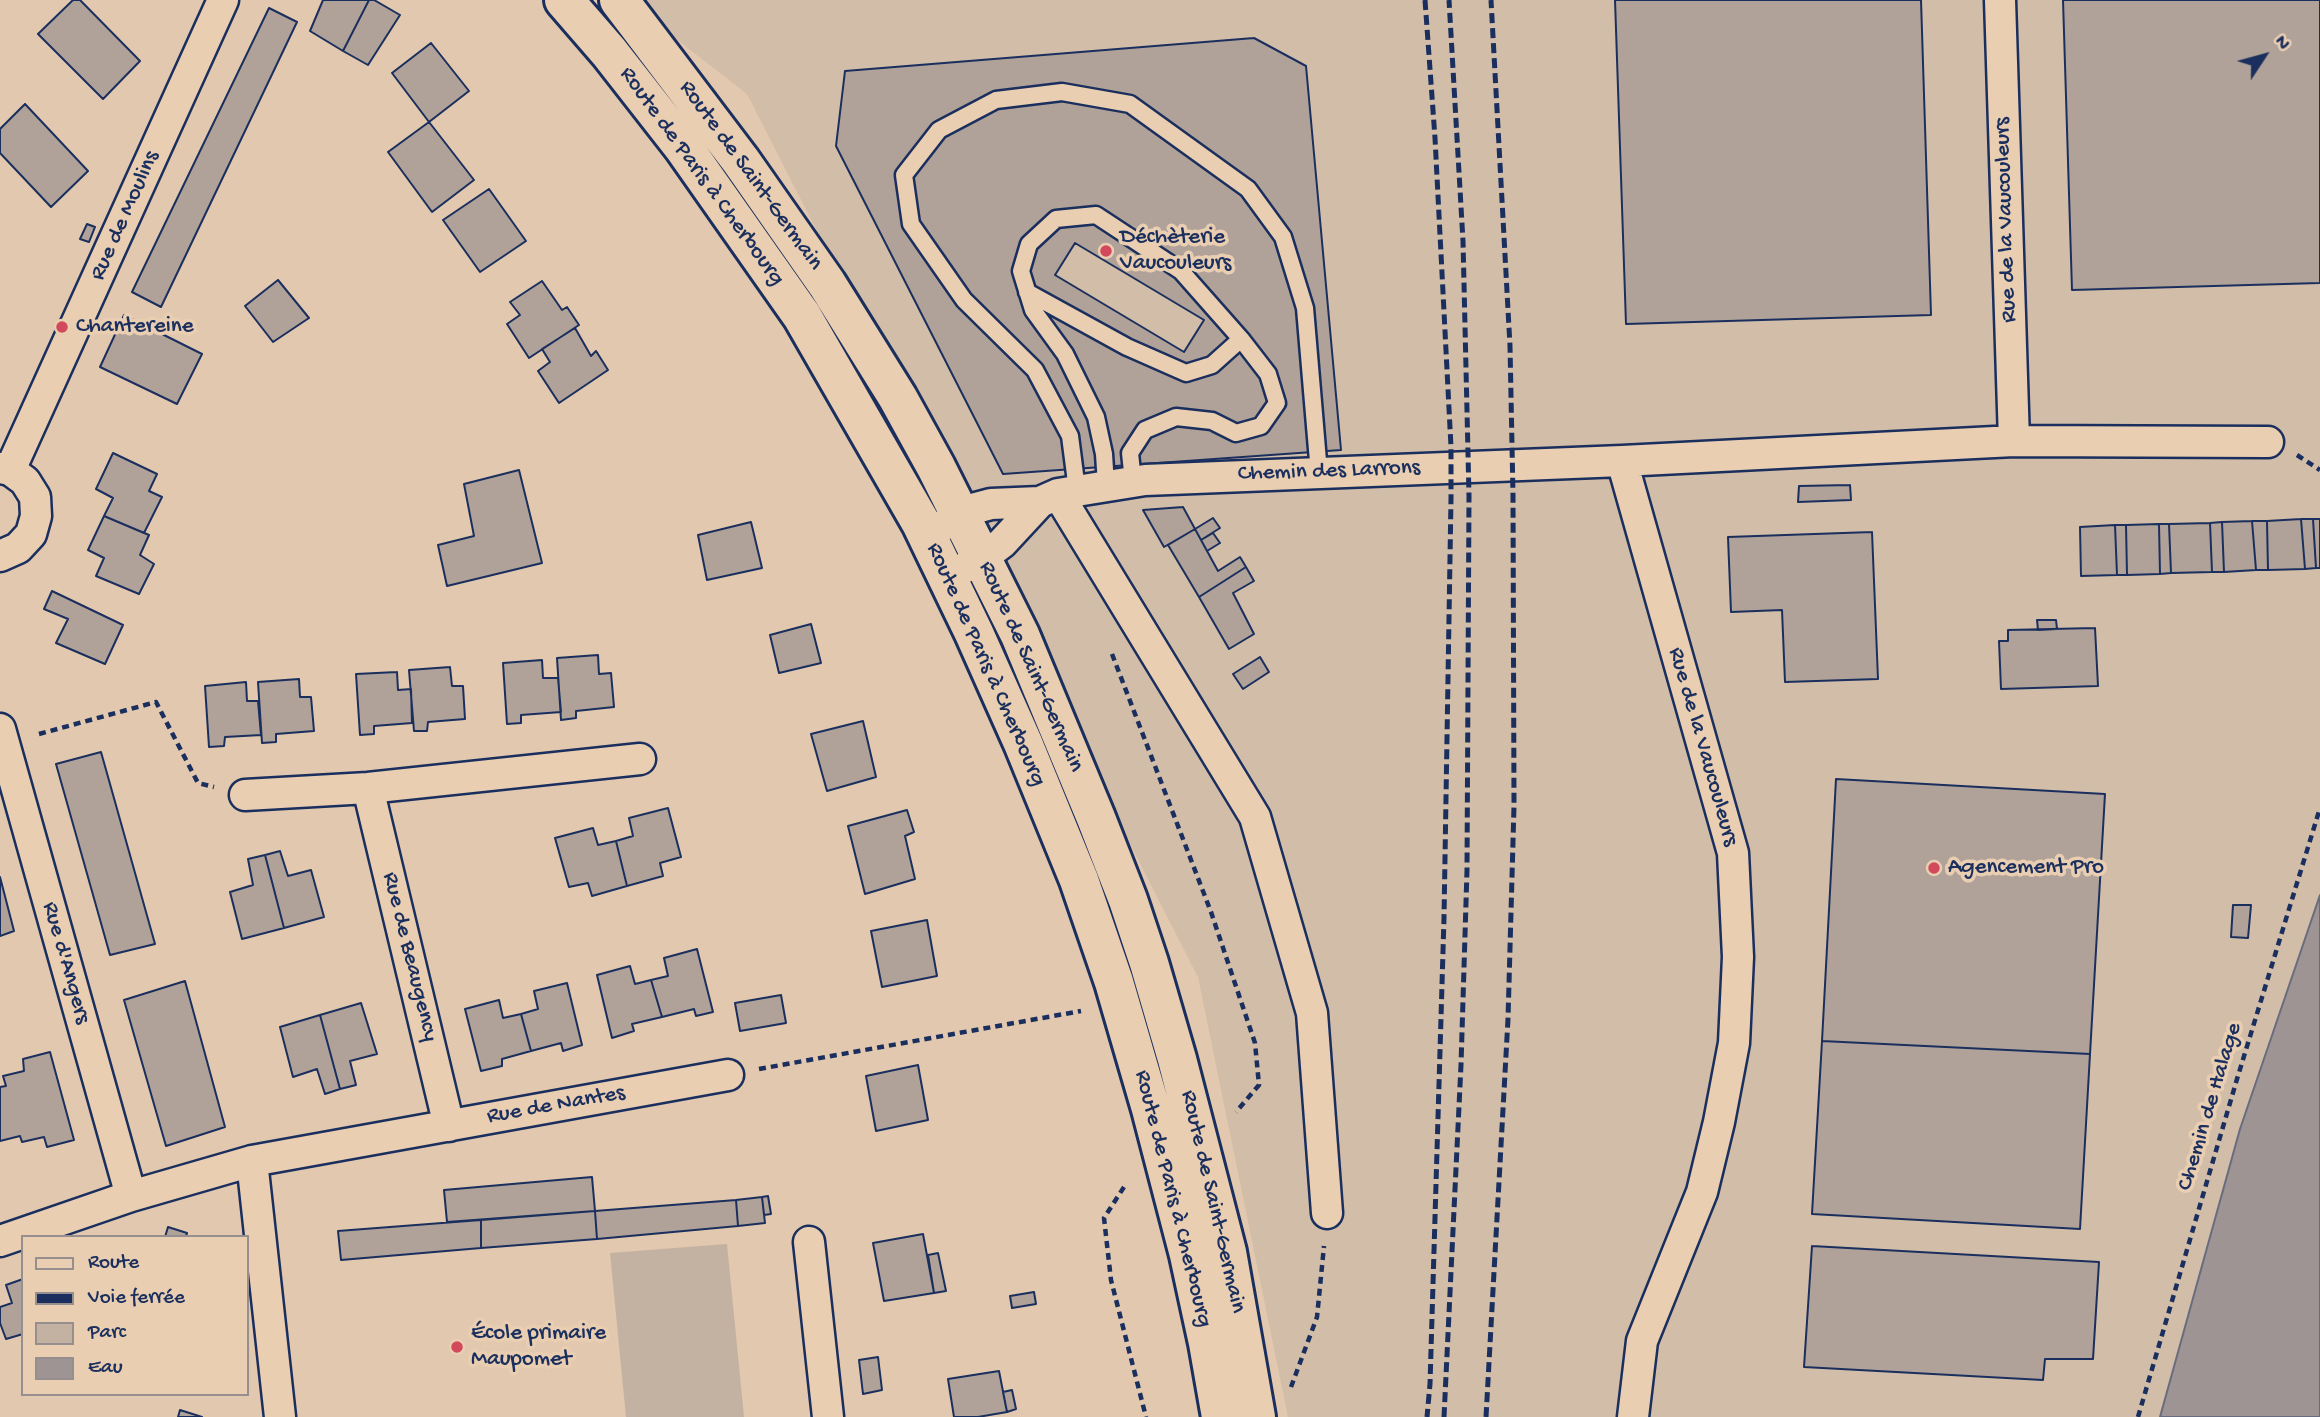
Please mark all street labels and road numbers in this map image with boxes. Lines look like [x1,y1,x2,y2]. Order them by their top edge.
street label: Route de Paris à Cherbourg [612,62,790,292]
street label: Route de Saint-Germain [672,76,828,276]
street label: Rue de la Vaucouleurs [1990,117,2024,323]
street label: Rue de Moulins [85,147,167,285]
street label: Chemin des Larrons [1237,455,1421,489]
street label: Route de Paris à Cherbourg [919,539,1051,791]
street label: Route de Saint-Germain [971,557,1089,777]
street label: Rue de la Vaucouleurs [1660,644,1744,850]
street label: Rue de Beaugency [375,870,443,1044]
street label: Rue d'Angers [34,899,96,1027]
street label: Chemin de Halage [2172,1020,2250,1194]
street label: Route de Paris à Cherbourg [1127,1068,1217,1330]
street label: Rue de Nantes [485,1080,627,1132]
street label: Route de Saint-Germain [1173,1088,1251,1316]

